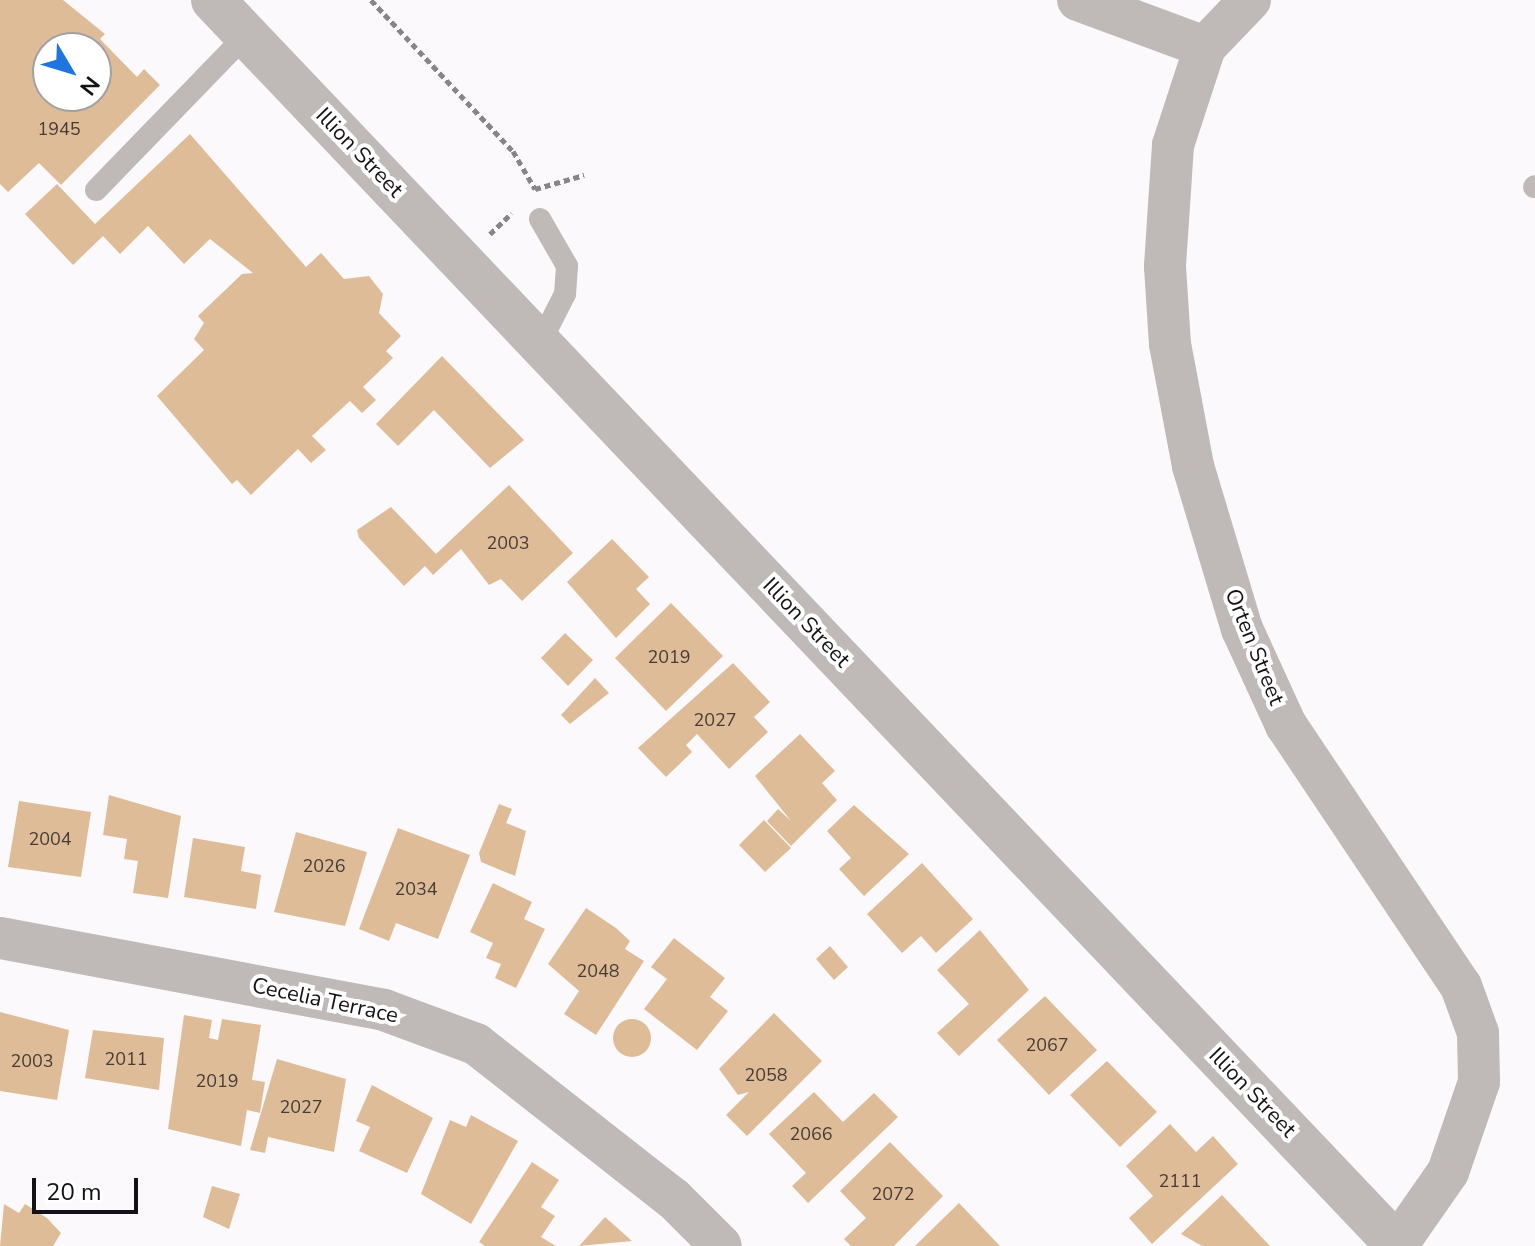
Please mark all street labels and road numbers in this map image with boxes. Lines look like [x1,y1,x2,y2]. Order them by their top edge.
street label: Illion Street [310,103,408,203]
street label: Illion Street [757,573,855,673]
street label: Orten Street [1219,585,1289,709]
street label: Cecelia Terrace [250,973,400,1029]
street label: Illion Street [1203,1043,1301,1143]

